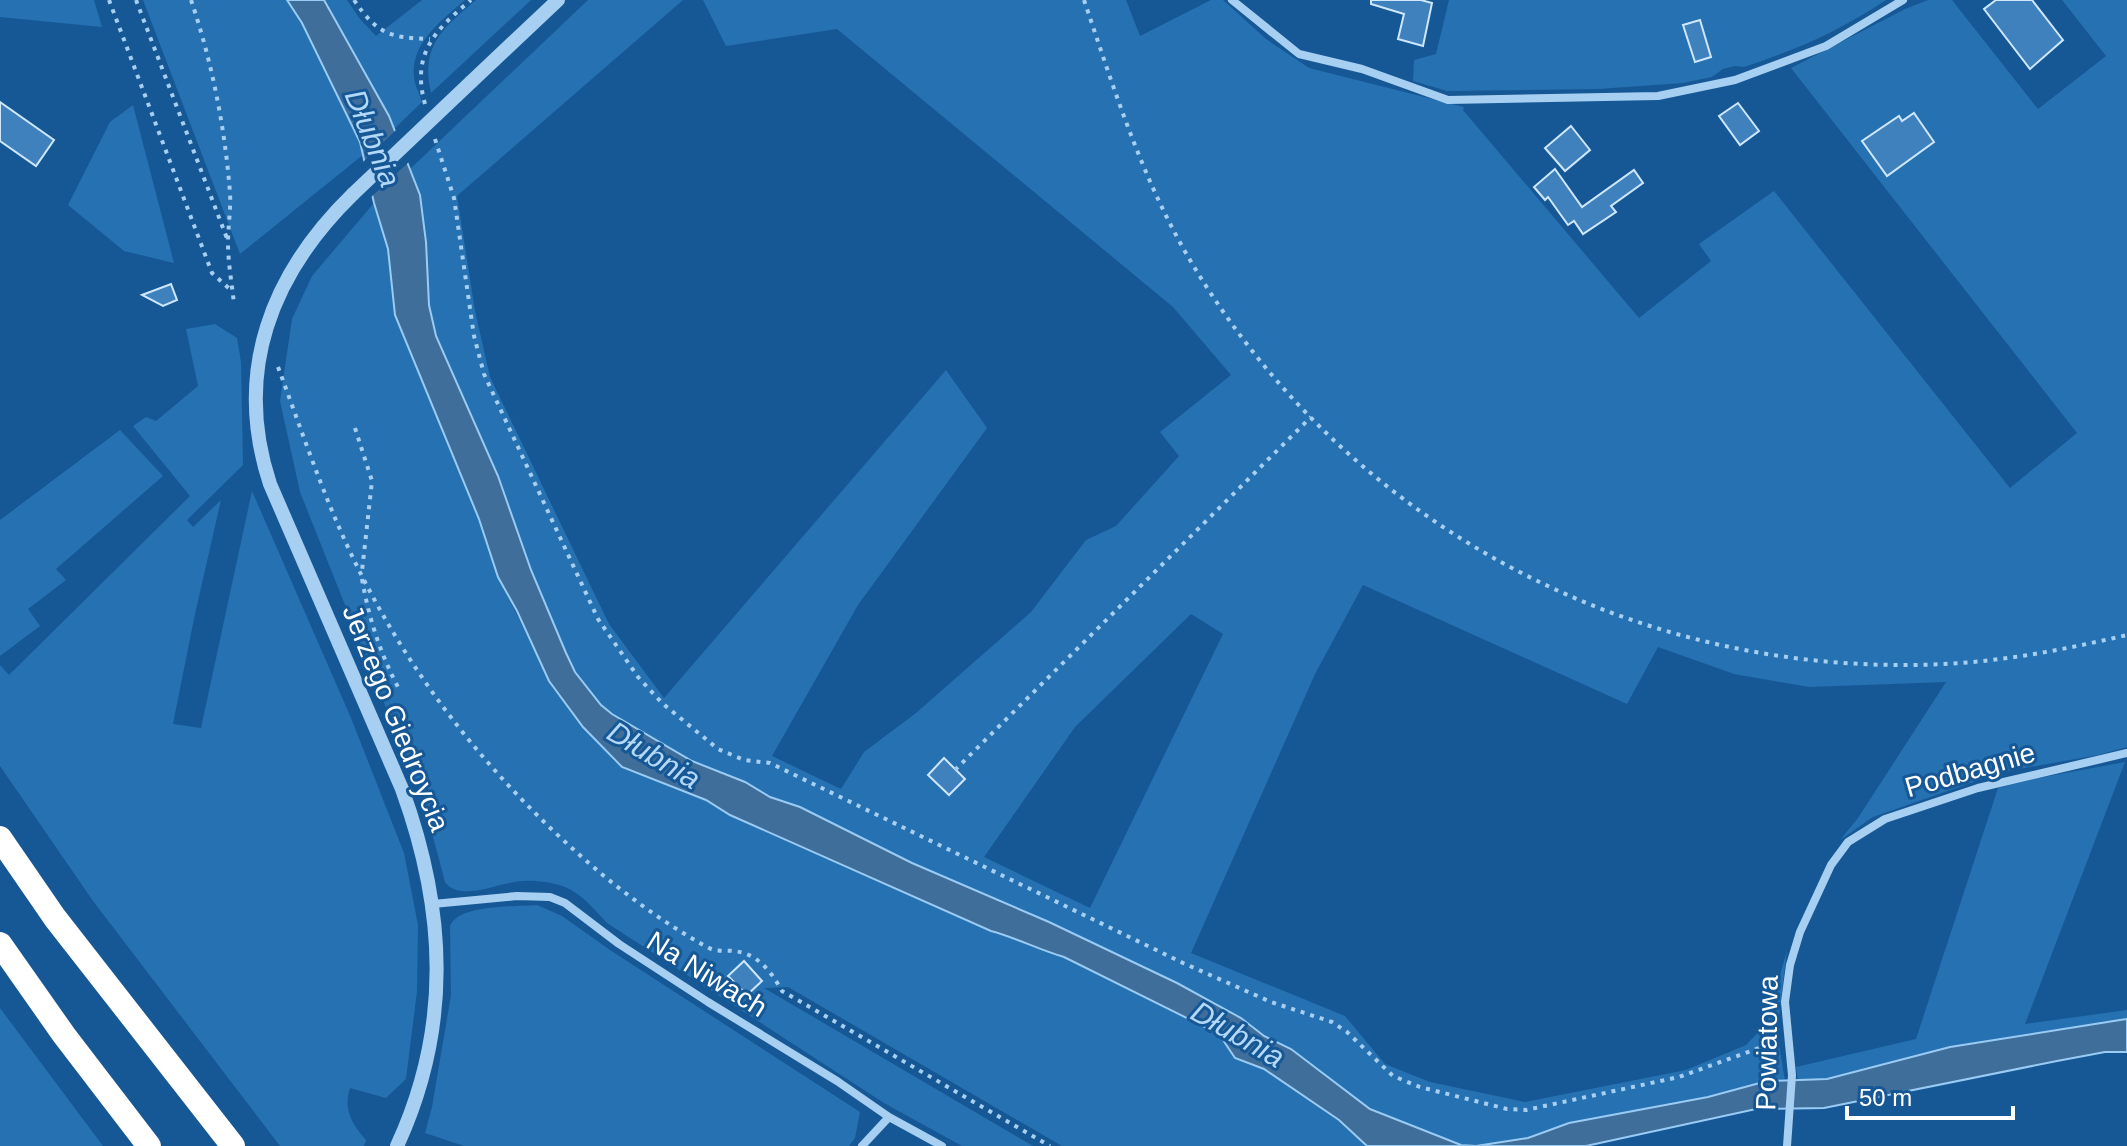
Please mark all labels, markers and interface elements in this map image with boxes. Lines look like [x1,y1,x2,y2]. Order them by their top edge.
water label: Dłubnia [339,85,407,191]
street label: Jerzego Giedroycia [336,600,456,836]
water label: Dłubnia [602,715,706,795]
street label: Podbagnie [1901,737,2039,803]
street label: Na Niwach [641,925,773,1023]
street label: Powiatowa [1750,975,1784,1111]
water label: Dłubnia [1186,994,1290,1074]
scale bar [1847,1070,2013,1120]
text: 50 m [1859,1084,1912,1111]

